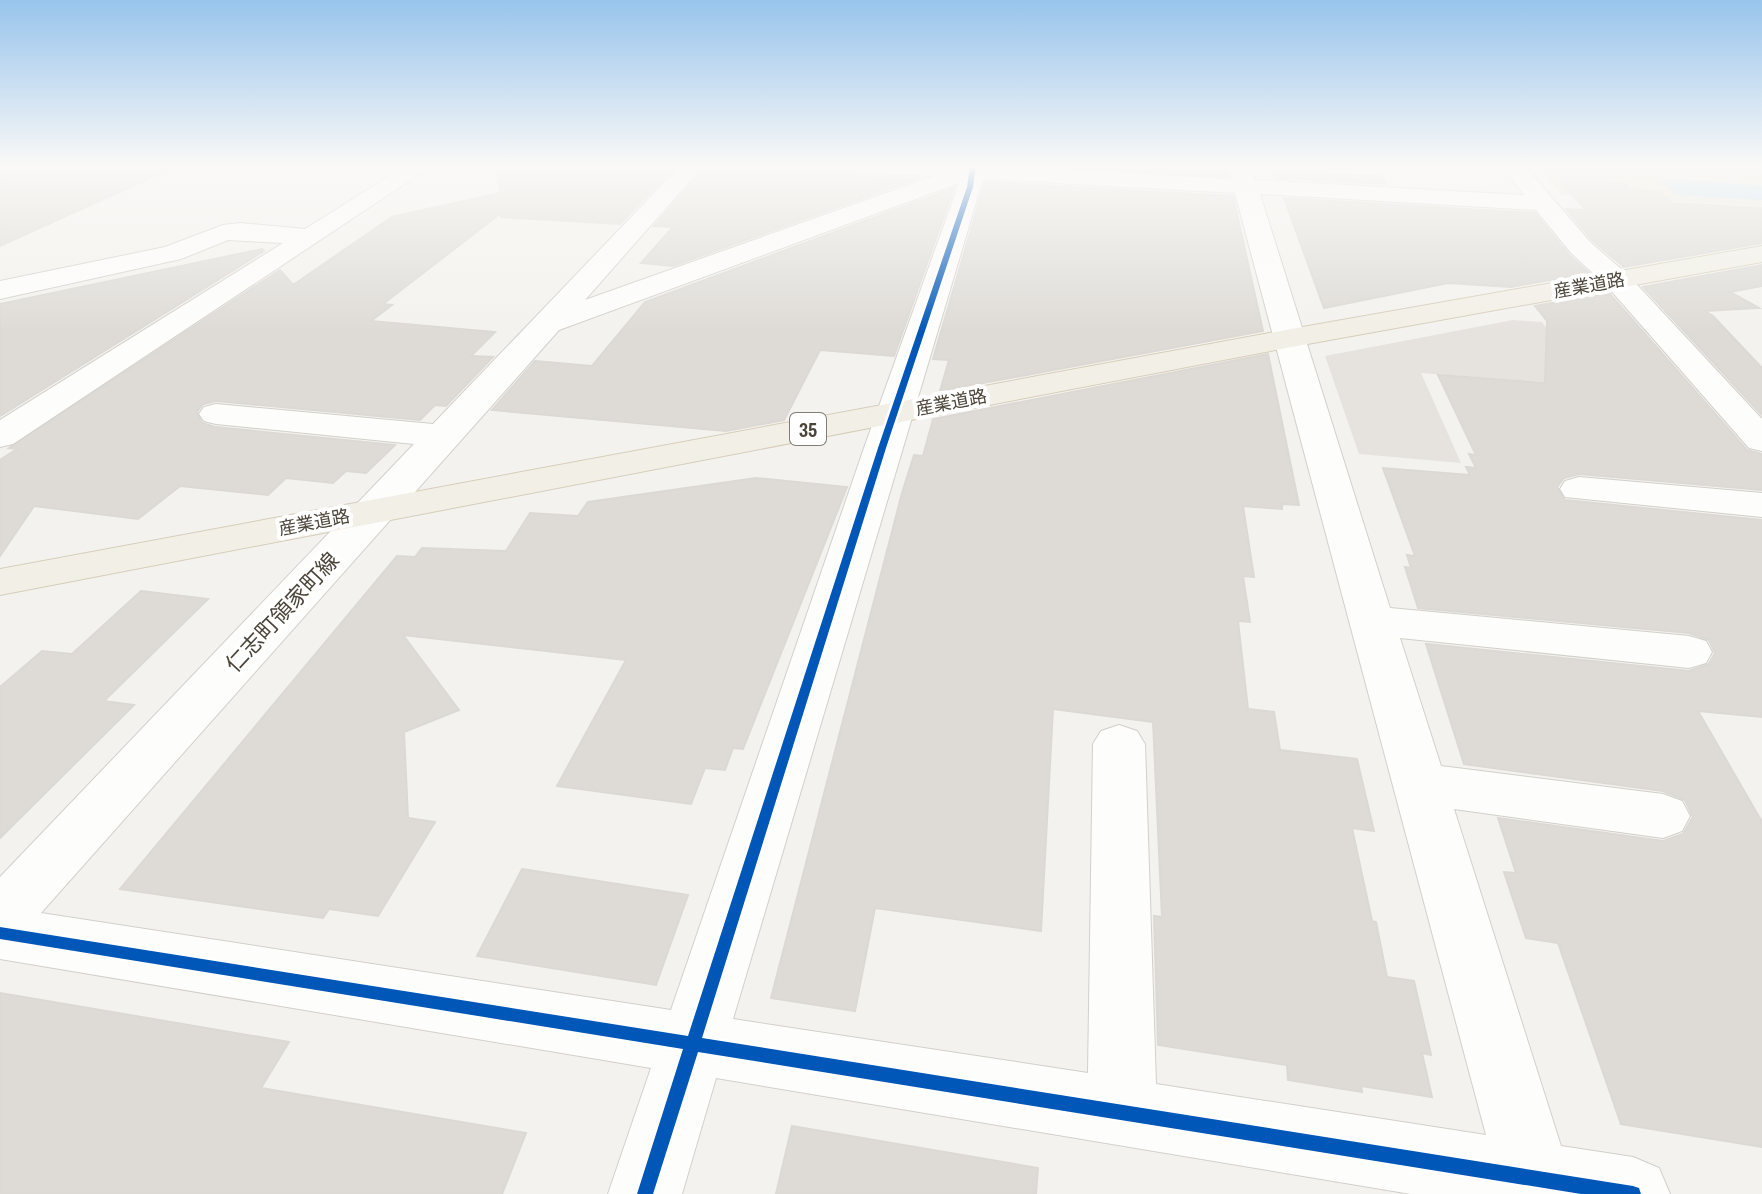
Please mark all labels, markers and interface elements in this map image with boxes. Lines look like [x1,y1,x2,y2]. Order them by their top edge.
street label: 産業道路 [1551,266,1627,304]
street label: 産業道路 [913,383,989,421]
road number: 35 [790,413,826,445]
street label: 産業道路 [276,503,352,541]
street label: 仁志町領家町線 [219,545,345,679]

